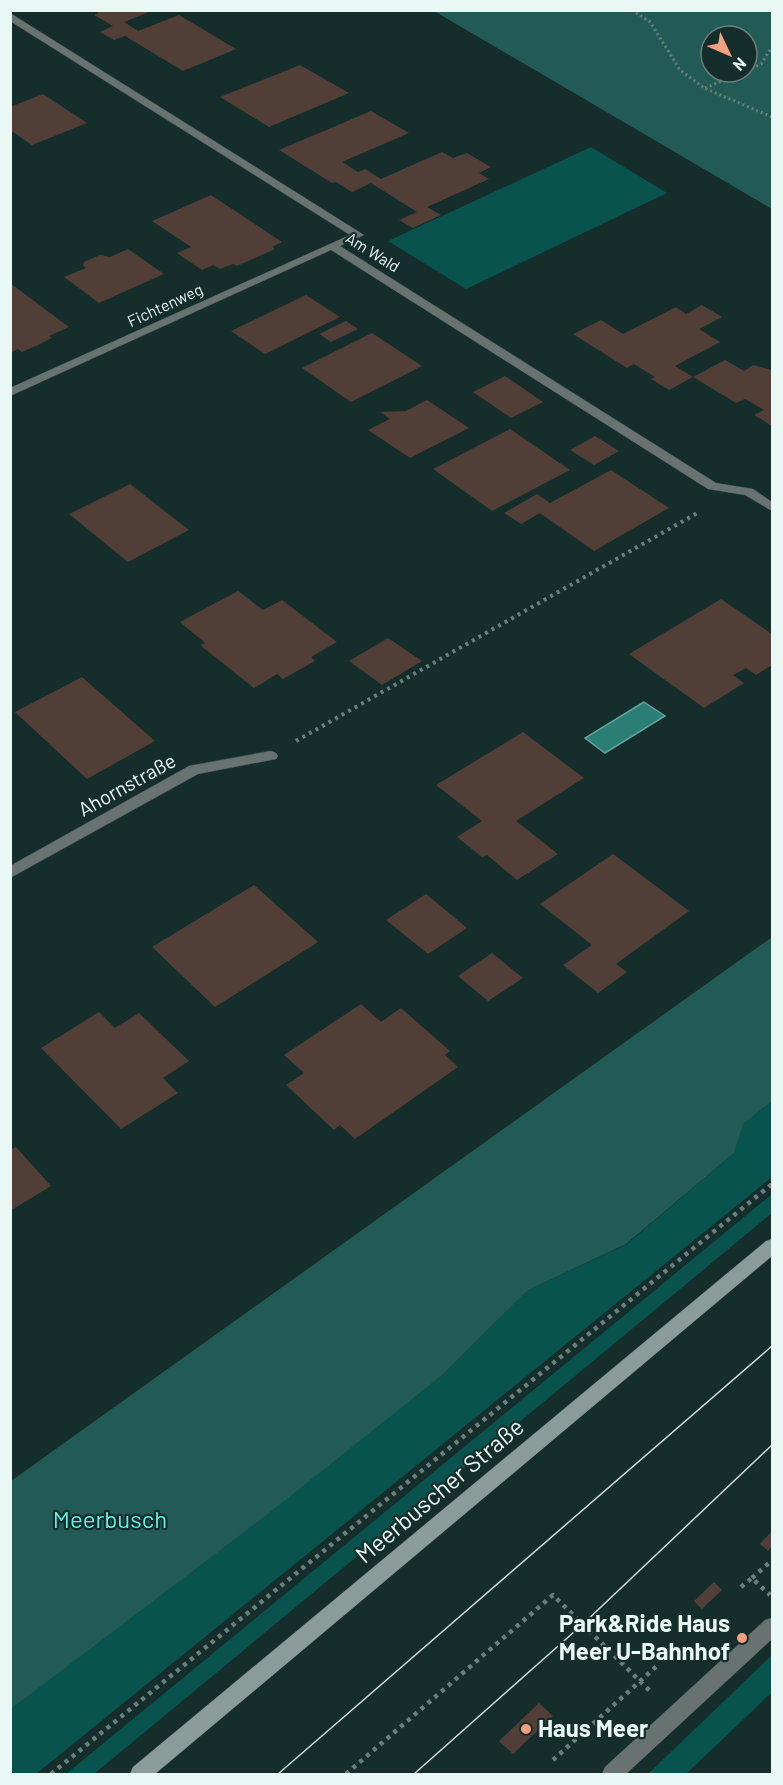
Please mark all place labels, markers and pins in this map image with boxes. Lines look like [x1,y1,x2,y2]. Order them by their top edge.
place label: Park&Ride Haus Meer U-Bahnhof [559,1608,730,1665]
marker: Park&Ride Haus Meer U-Bahnhof [735,1631,749,1645]
place label: Haus Meer [538,1713,648,1742]
marker: Haus Meer [519,1722,533,1736]

